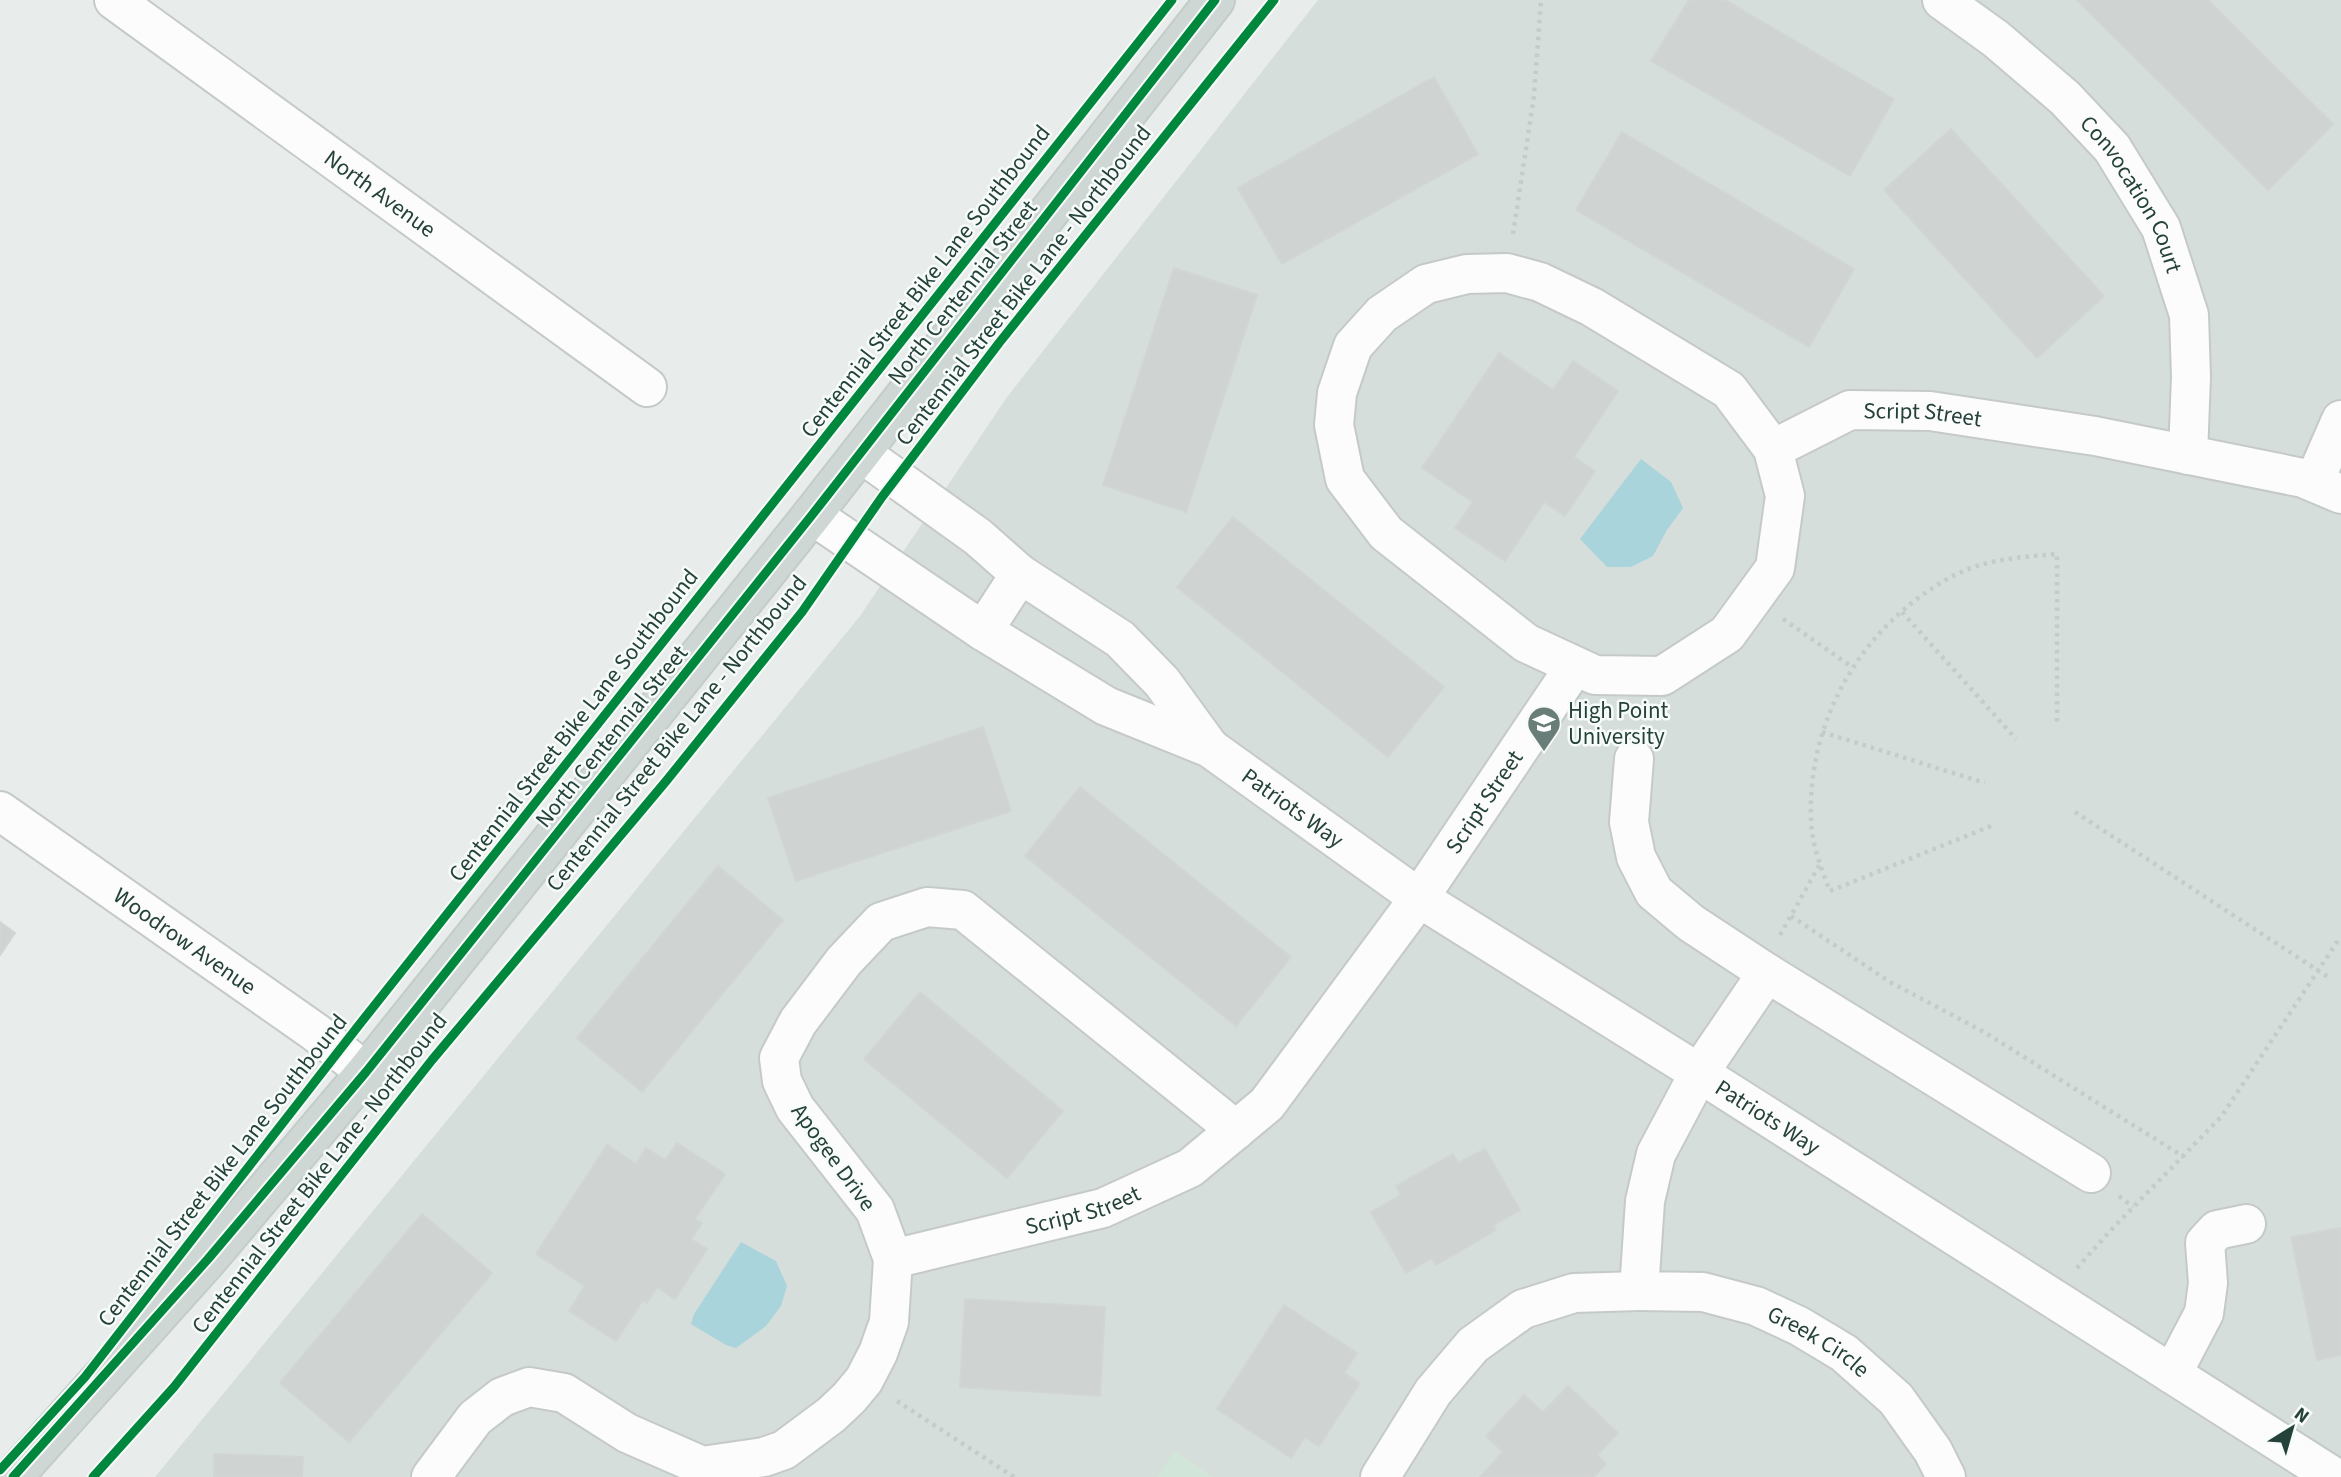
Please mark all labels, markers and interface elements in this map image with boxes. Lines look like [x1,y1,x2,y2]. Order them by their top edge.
street label: Convocation Court [2072,108,2190,277]
street label: Centennial Street Bike Lane Southbound [793,118,1058,445]
street label: Centennial Street Bike Lane - Northbound [888,118,1159,453]
street label: North Avenue [317,142,443,246]
street label: North Centennial Street [880,193,1045,392]
street label: Script Street [1863,394,1984,436]
street label: Centennial Street Bike Lane Southbound [441,562,706,889]
street label: Centennial Street Bike Lane - Northbound [538,568,815,899]
street label: North Centennial Street [527,638,696,835]
place label: High Point University [1568,694,1669,753]
school or university icon: High Point University [1525,704,1563,753]
street label: Script Street [1437,743,1531,861]
street label: Patriots Way [1235,760,1351,856]
street label: Woodrow Avenue [106,879,263,1003]
street label: Centennial Street Bike Lane - Northbound [184,1006,455,1341]
street label: Centennial Street Bike Lane Southbound [90,1007,355,1334]
street label: Patriots Way [1709,1072,1827,1163]
street label: Apogee Drive [783,1097,884,1218]
street label: Script Street [1022,1177,1146,1243]
street label: Greek Circle [1762,1298,1877,1385]
north arrow [2257,1393,2327,1463]
text: N [2288,1401,2315,1430]

